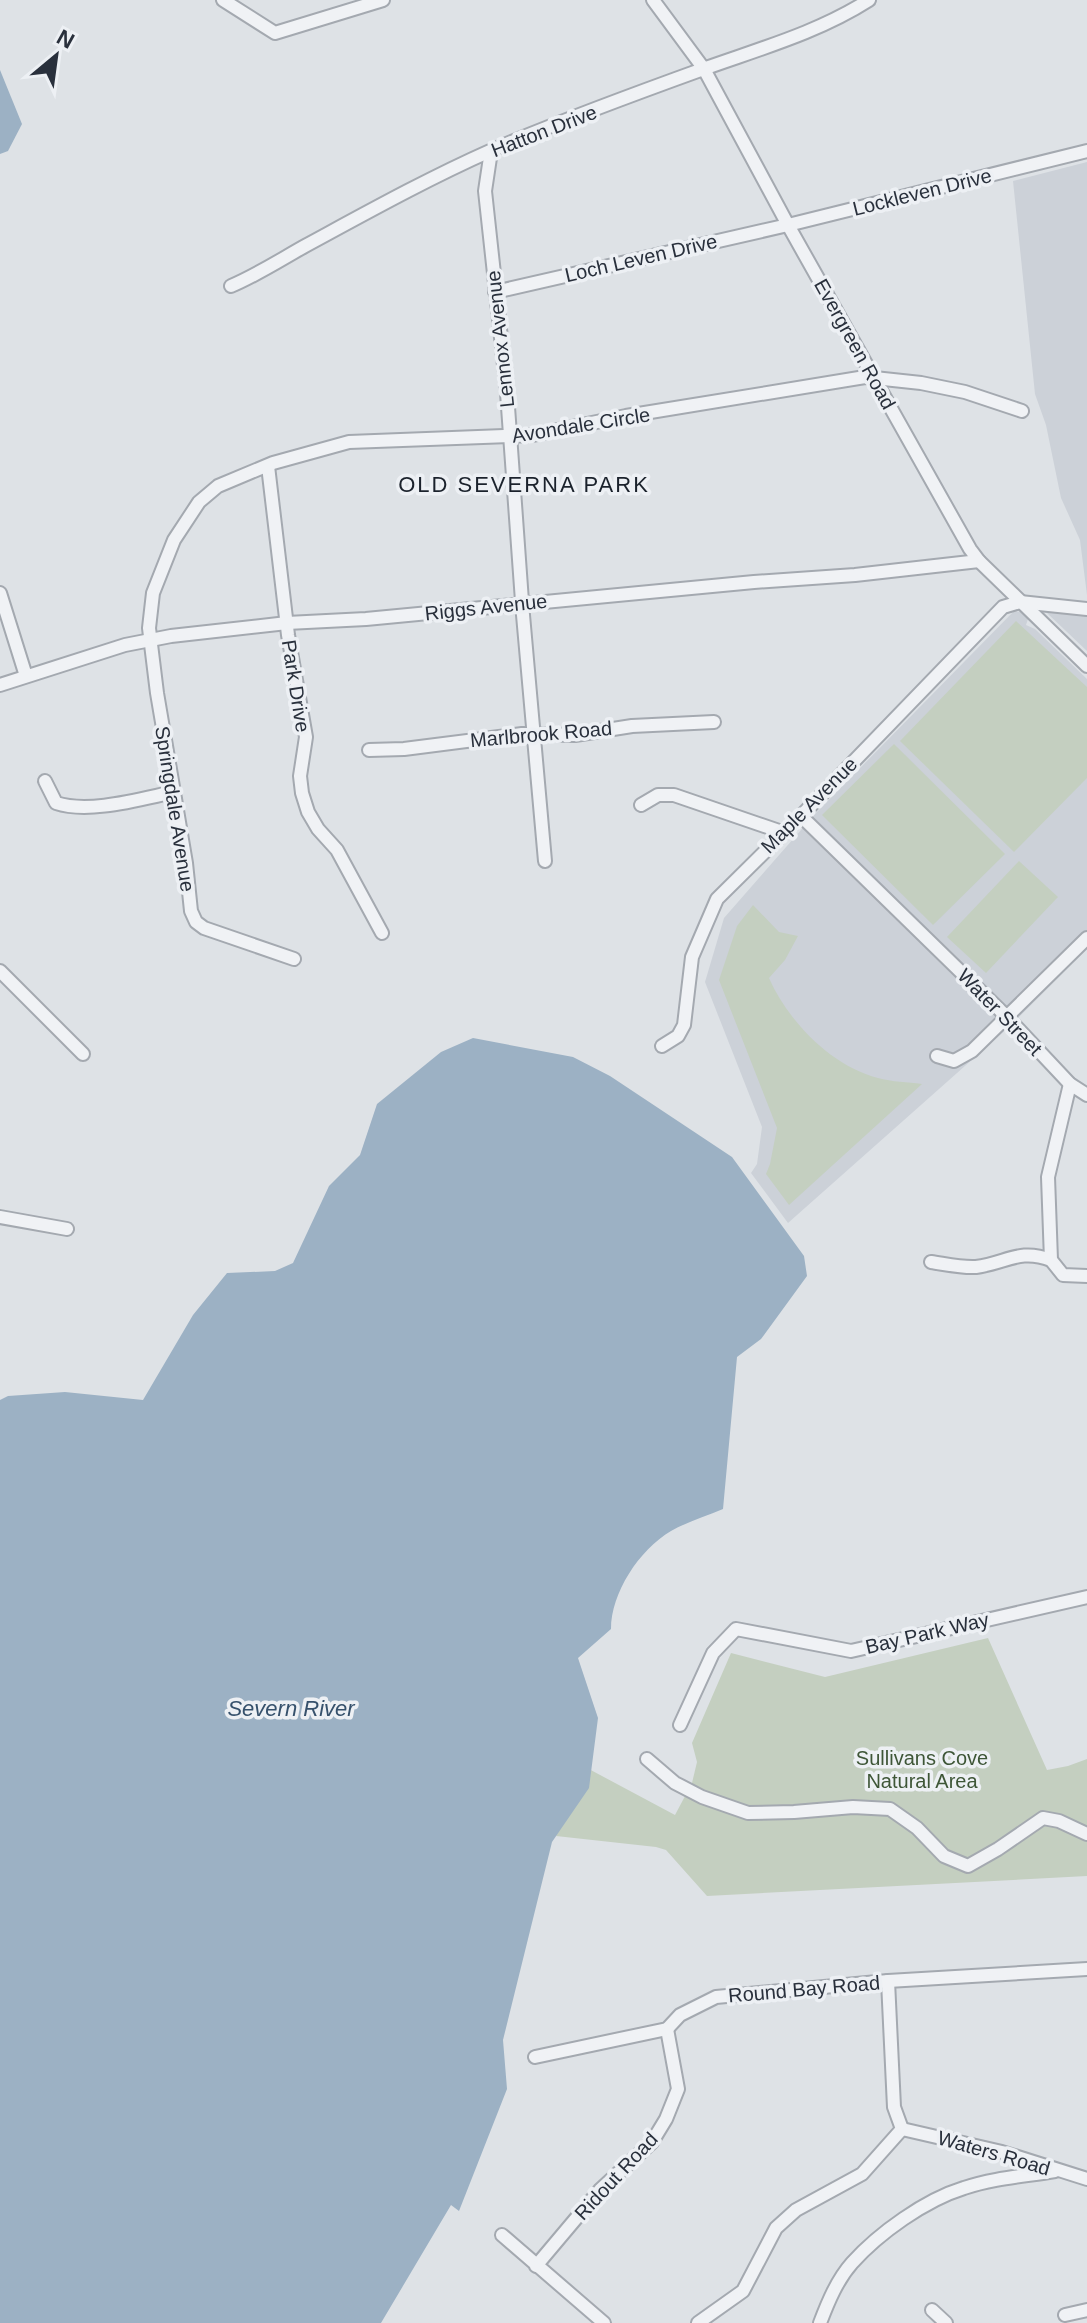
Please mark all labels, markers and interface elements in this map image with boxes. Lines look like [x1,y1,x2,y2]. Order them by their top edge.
north arrow [16,16,96,96]
text: N [52,24,78,54]
street label: Hatton Drive [488,101,600,161]
street label: Lockleven Drive [850,164,994,220]
street label: Loch Leven Drive [563,230,719,286]
street label: Lennox Avenue [482,269,518,409]
street label: Evergreen Road [810,275,900,413]
street label: Avondale Circle [510,403,652,447]
district label: OLD SEVERNA PARK [398,472,650,497]
street label: Riggs Avenue [424,590,548,624]
street label: Park Drive [278,638,314,734]
street label: Marlbrook Road [469,717,613,751]
street label: Springdale Avenue [151,725,199,893]
street label: Maple Avenue [757,753,861,857]
street label: Water Street [953,964,1047,1060]
street label: Bay Park Way [863,1608,991,1658]
water label: Severn River [227,1696,356,1721]
park label: Sullivans Cove Natural Area [856,1747,988,1792]
street label: Round Bay Road [727,1971,881,2007]
street label: Waters Road [935,2126,1053,2180]
street label: Ridout Road [570,2128,662,2224]

